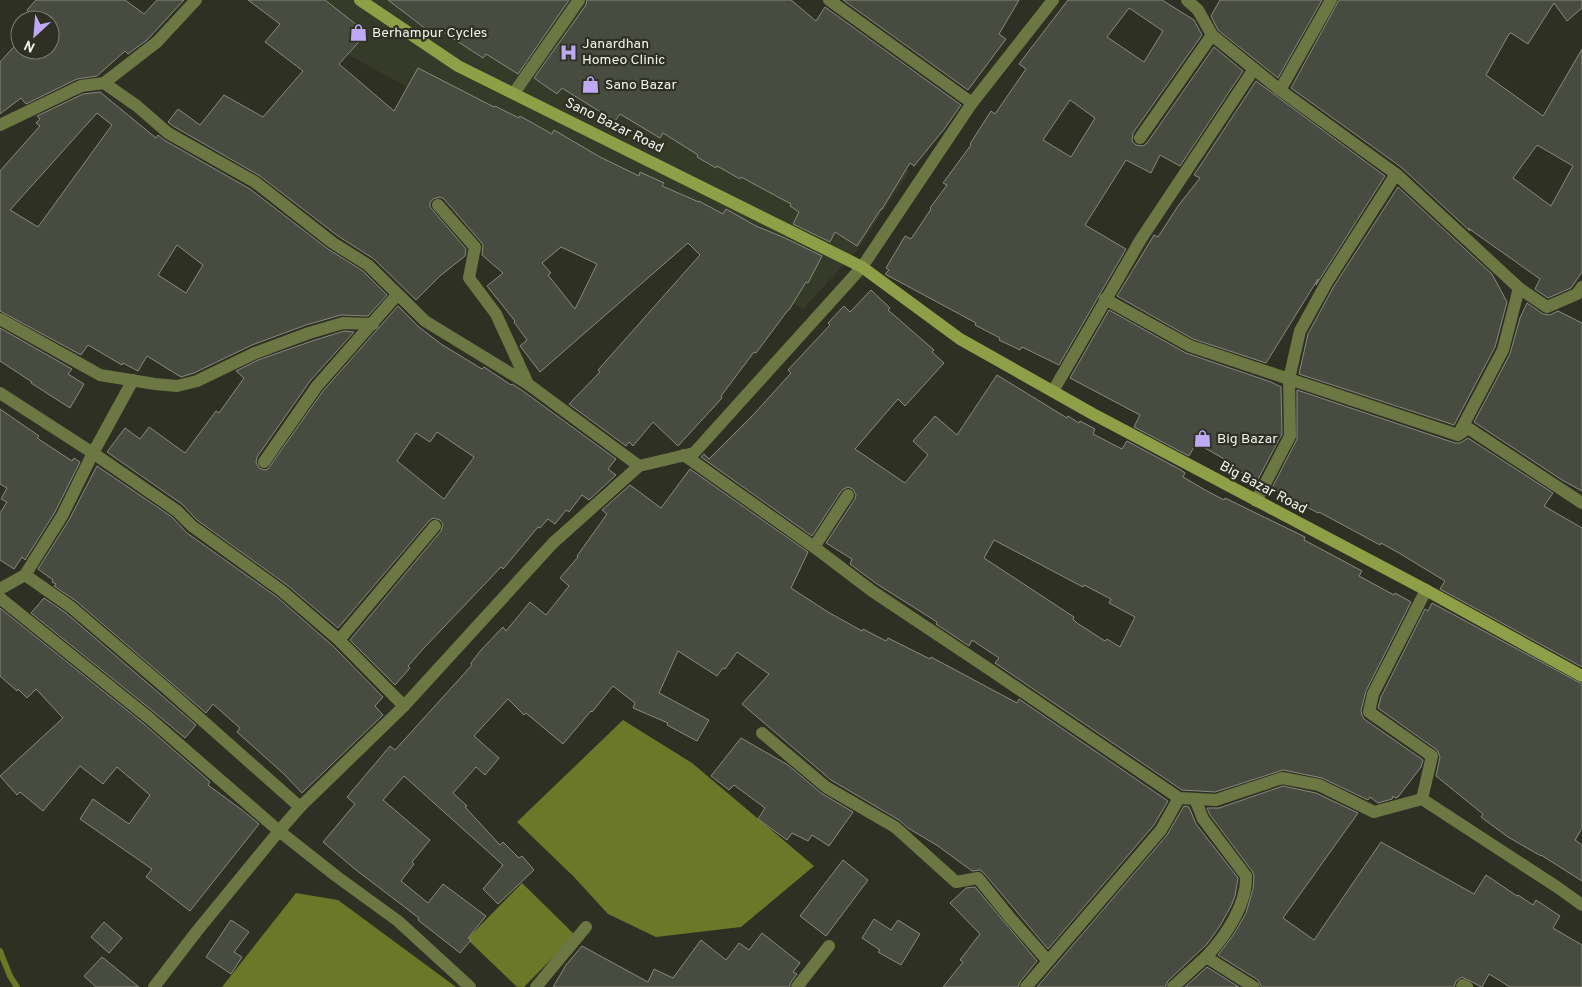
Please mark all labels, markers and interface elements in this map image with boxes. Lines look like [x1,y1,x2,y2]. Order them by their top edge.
north arrow [10,10,60,60]
shop icon: Berhampur Cycles [348,23,368,43]
place label: Berhampur Cycles [372,25,487,42]
text: N [22,35,38,55]
place label: Janardhan Homeo Clinic [582,36,665,69]
hospital icon: Janardhan Homeo Clinic [558,42,578,62]
shop icon: Sano Bazar [581,75,601,95]
place label: Sano Bazar [605,77,677,94]
street label: Sano Bazar Road [562,95,666,157]
shop icon: Big Bazar [1193,429,1213,449]
place label: Big Bazar [1217,431,1278,448]
street label: Big Bazar Road [1216,458,1310,518]

